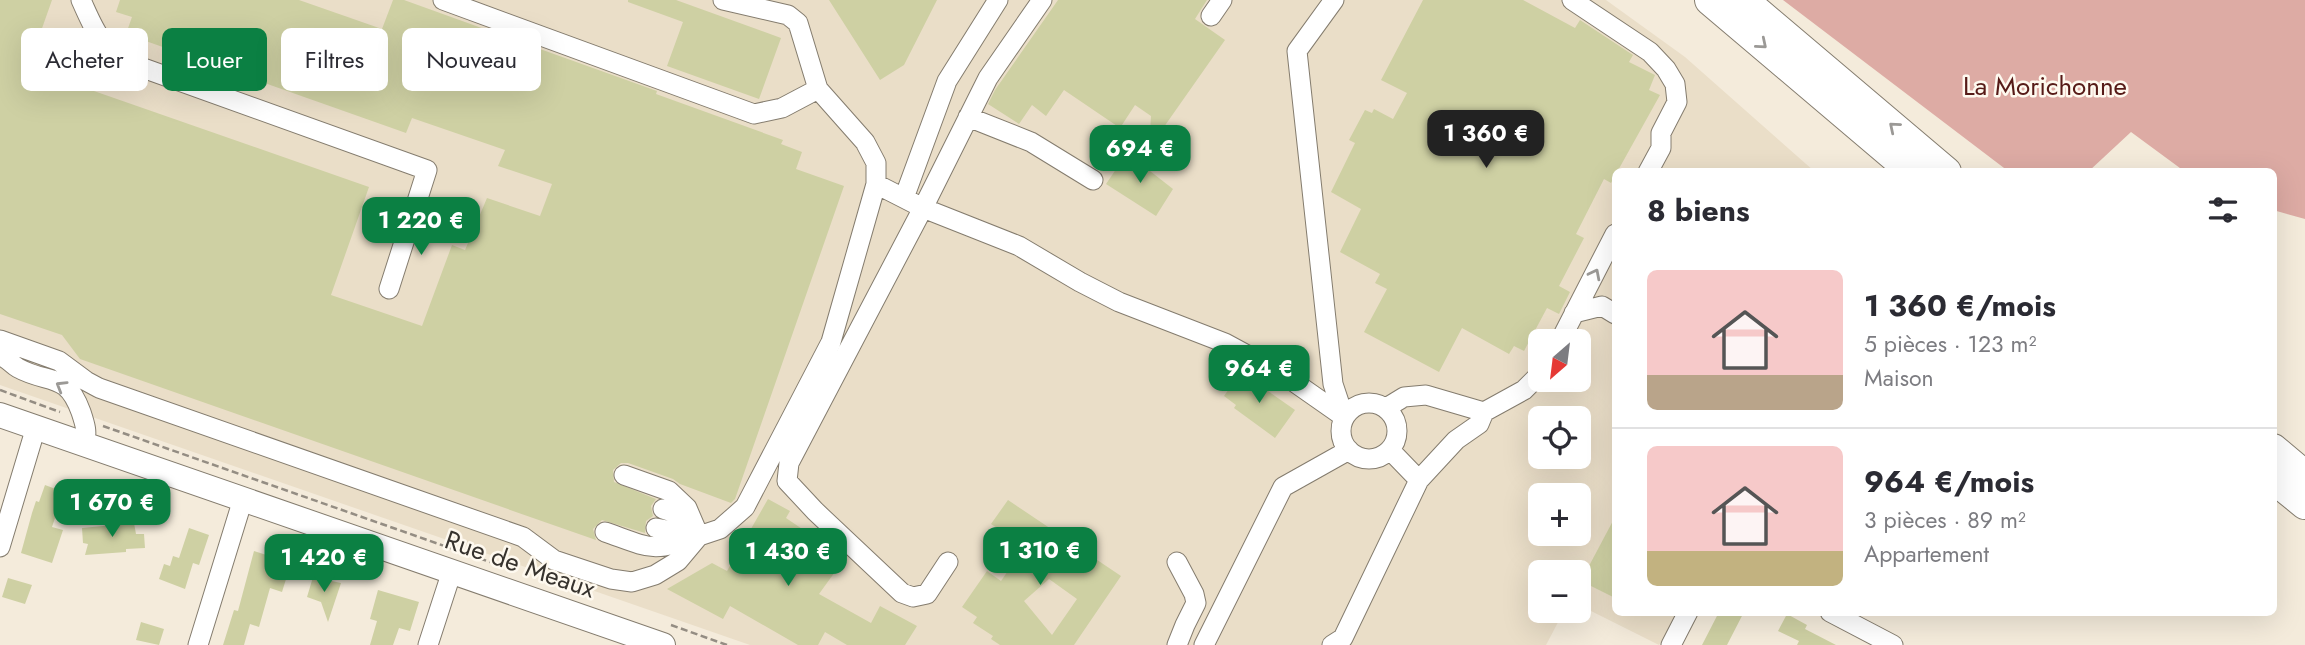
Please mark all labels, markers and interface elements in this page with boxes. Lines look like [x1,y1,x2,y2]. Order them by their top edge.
chip: Acheter [21,28,148,91]
chip: Louer [162,28,267,91]
chip: Filtres [281,28,388,91]
chip: Nouveau [402,28,541,91]
one-way arrow [1754,36,1767,48]
park label: La Morichonne [1963,67,2127,105]
pin: 1 360 € [1421,110,1551,170]
text: 1 360 € [1443,116,1529,150]
one-way arrow [1889,123,1902,135]
pin: 694 € [1091,125,1189,185]
text: 694 € [1106,131,1174,165]
text: 8 biens [1647,189,1750,232]
icon: filters [2204,191,2242,229]
pin: 1 220 € [356,198,486,257]
text: 1 220 € [378,203,464,237]
one-way arrow [1586,268,1600,281]
text: 1 360 €/mois [1864,284,2056,327]
icon: home [1703,298,1787,382]
text: 5 pièces · 123 m² [1864,327,2036,361]
north arrow [1528,329,1591,392]
map controls [1528,329,1591,623]
pin: 964 € [1210,346,1308,405]
text: 964 € [1225,351,1293,385]
text: Maison [1864,361,1934,395]
one-way arrow [56,381,69,394]
button: locate [1528,406,1591,469]
text: 964 €/mois [1864,460,2034,503]
icon: home [1703,474,1787,558]
pin: 1 670 € [47,480,177,539]
button: + [1528,483,1591,546]
text: 1 670 € [69,485,155,519]
text: 3 pièces · 89 m² [1864,503,2026,537]
street label: Rue de Meaux [440,520,600,608]
pin: 1 430 € [723,528,853,588]
pin: 1 310 € [975,528,1105,587]
text: 1 310 € [999,533,1081,567]
pin: 1 420 € [259,534,389,594]
text: 1 430 € [745,534,831,568]
text: Appartement [1864,537,1989,571]
text: 1 420 € [281,540,367,574]
button: − [1528,560,1591,623]

